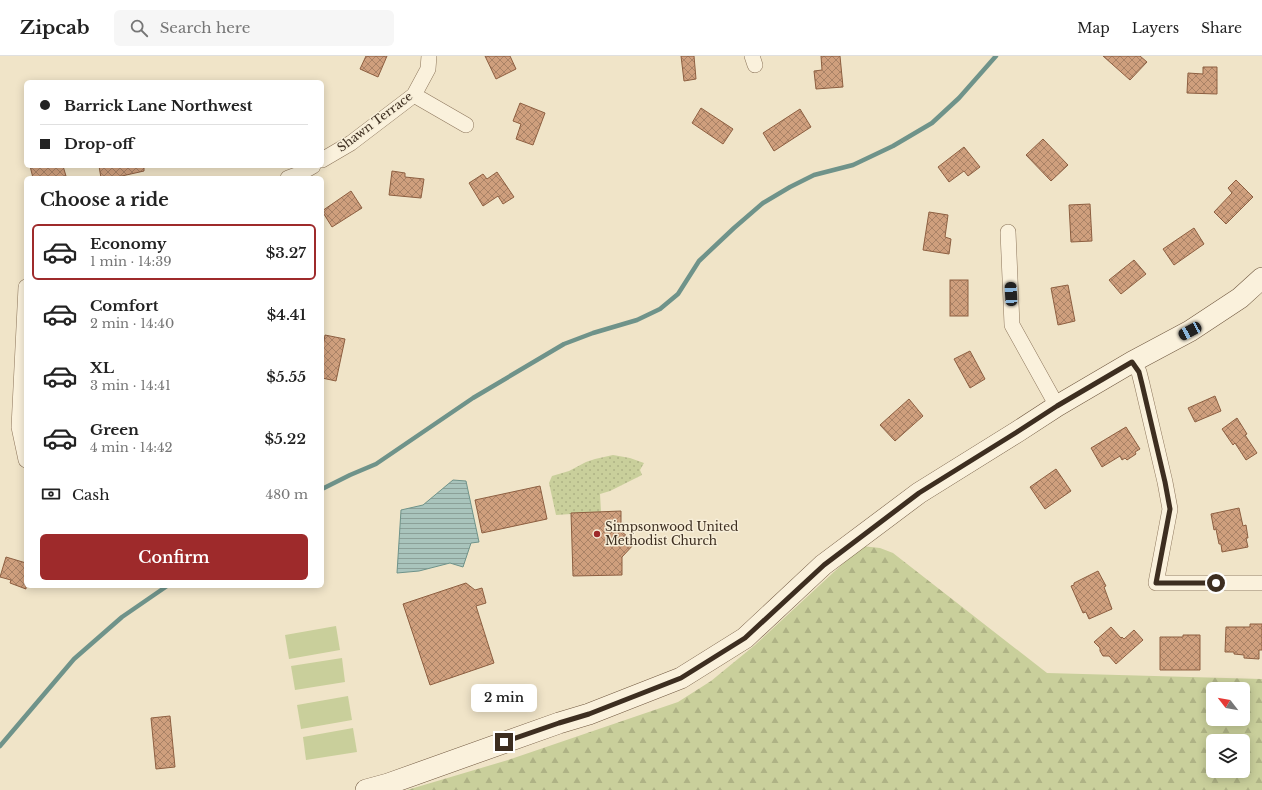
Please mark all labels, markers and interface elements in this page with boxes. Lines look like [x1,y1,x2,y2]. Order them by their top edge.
search box [114,10,394,46]
text: Zipcab [20,16,90,39]
icon: search [128,17,150,39]
text: Search here [160,18,250,37]
text: Map [1077,19,1110,37]
text: Layers [1132,19,1179,37]
text: Share [1201,19,1242,37]
street label: Shawn Terrace [334,88,415,155]
text: Barrick Lane Northwest [64,96,252,115]
text: Drop-off [64,134,134,153]
text: Choose a ride [40,189,169,211]
icon: car [42,234,78,270]
text: Economy [90,234,167,253]
text: $3.27 [266,243,306,262]
text: 1 min · 14:39 [90,253,172,270]
car [1004,282,1018,306]
icon: car [42,296,78,332]
text: Comfort [90,296,158,315]
text: $4.41 [267,305,306,324]
text: 2 min · 14:40 [90,315,174,332]
car [1177,320,1203,342]
icon: car [42,358,78,394]
text: XL [90,358,114,377]
text: $5.55 [266,367,306,386]
text: 3 min · 14:41 [90,377,171,394]
icon: car [42,420,78,456]
text: Green [90,420,139,439]
text: $5.22 [265,429,306,448]
text: 4 min · 14:42 [90,439,173,456]
icon: cash [40,483,62,505]
text: Cash [72,485,109,504]
text: 480 m [266,486,308,503]
place label: Simpsonwood United Methodist Church [605,519,738,548]
marker: Simpsonwood United Methodist Church [592,529,602,539]
button: Confirm [40,534,308,580]
route start [1207,574,1225,592]
north arrow [1206,682,1250,726]
map controls [1206,682,1250,778]
callout: 2 min [471,684,537,712]
text: 2 min [484,689,524,706]
route end [495,733,513,751]
button: layers [1206,734,1250,778]

